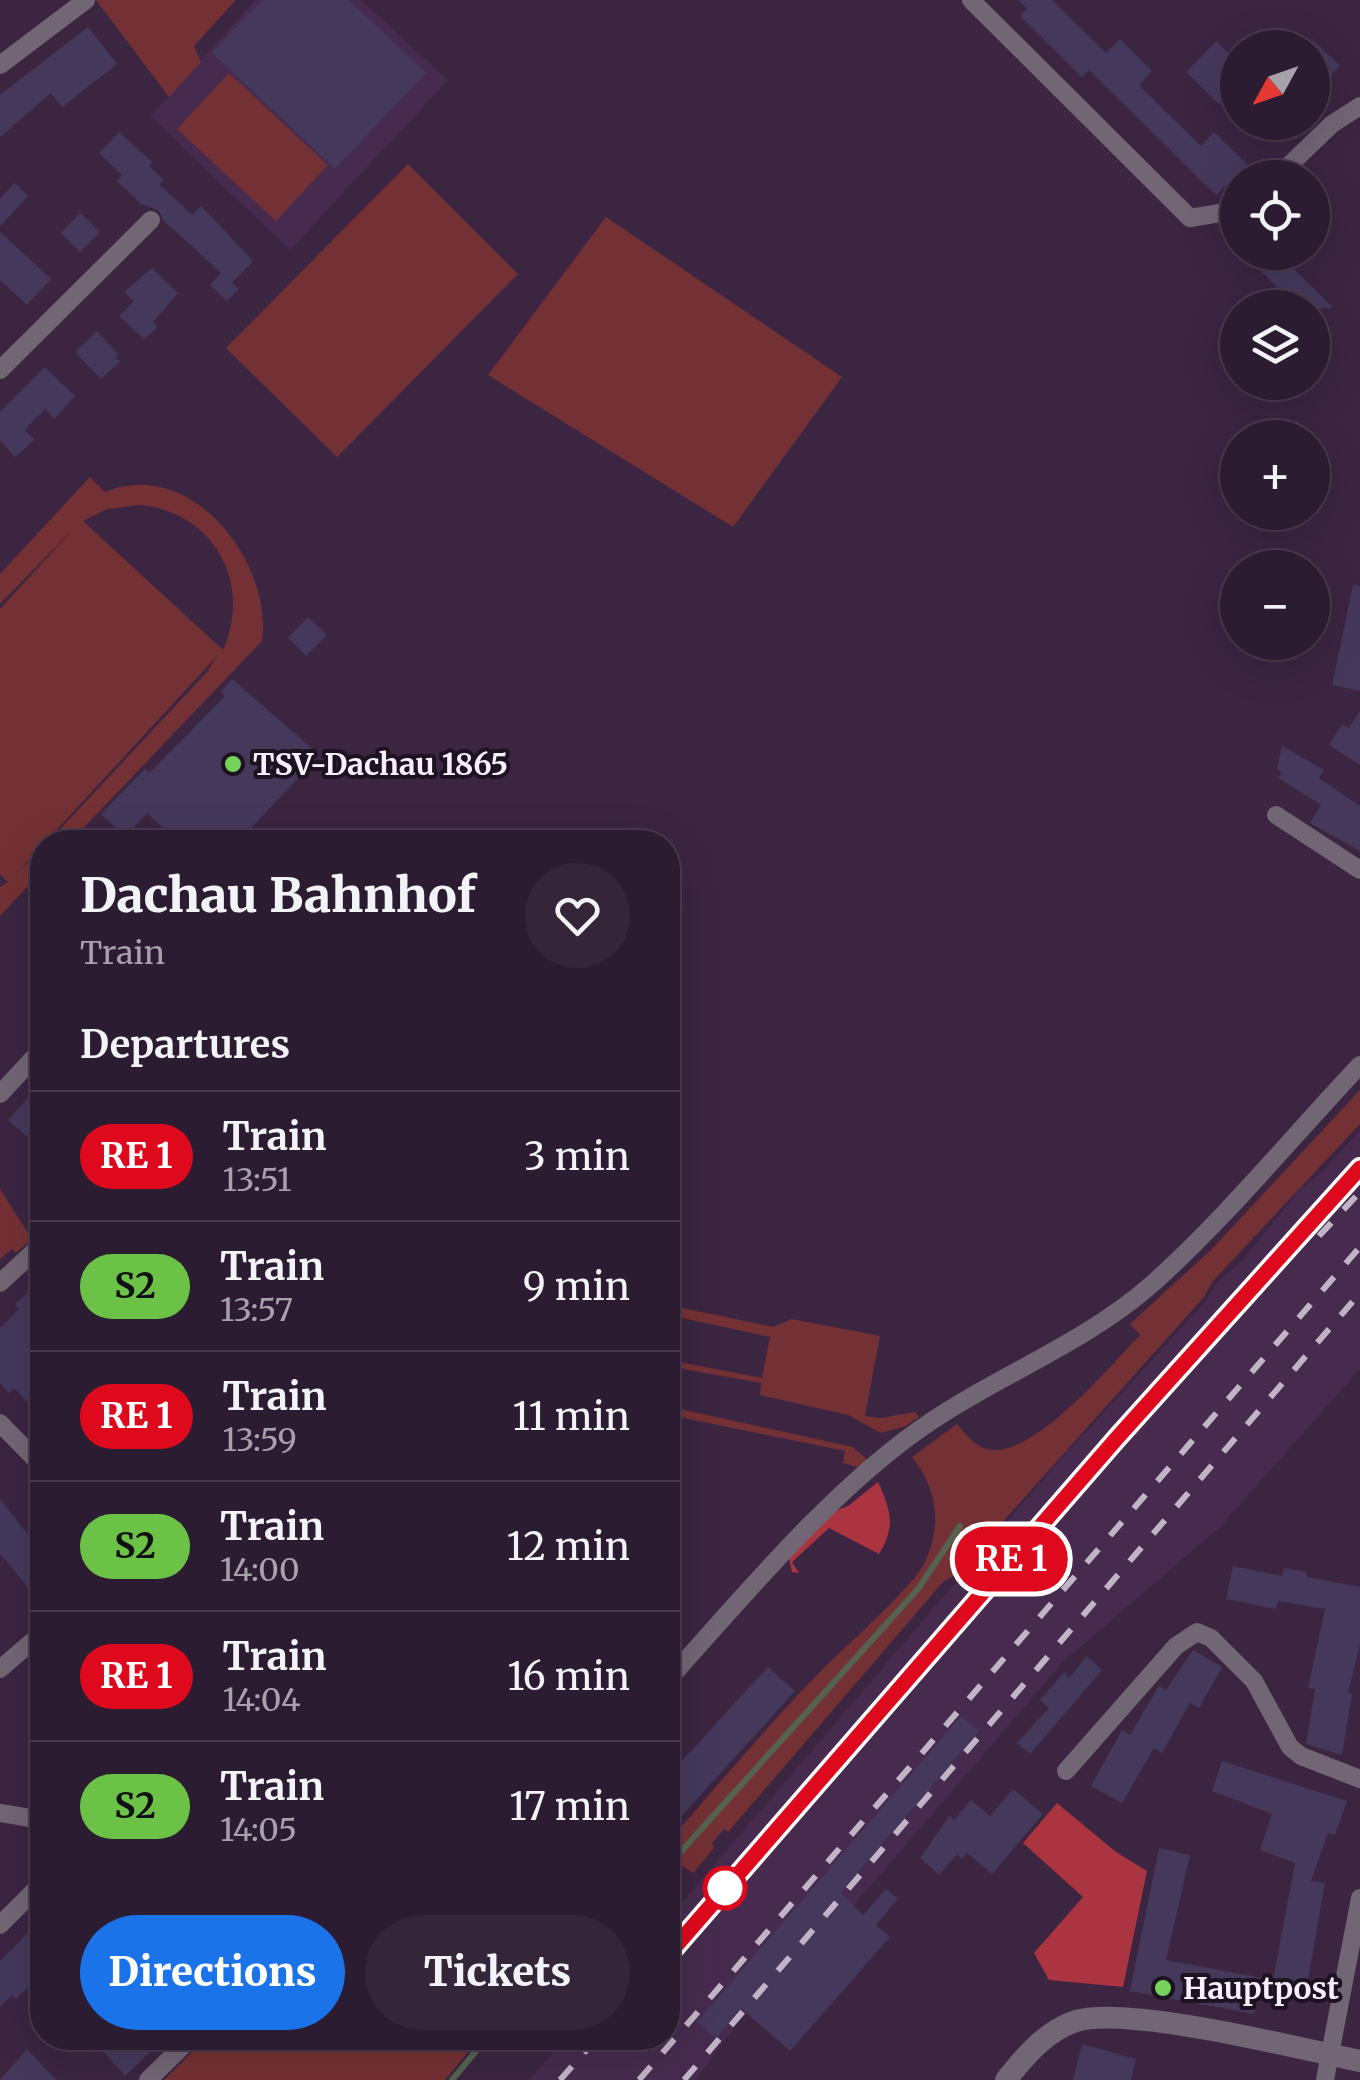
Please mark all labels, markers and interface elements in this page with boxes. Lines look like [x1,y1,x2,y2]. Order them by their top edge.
north arrow [1220,30,1330,140]
map controls [1220,30,1330,660]
button: locate [1220,160,1330,270]
button: layers [1220,290,1330,400]
button: + [1220,420,1330,530]
button: − [1220,550,1330,660]
place label: TSV-Dachau 1865 [253,745,508,783]
marker: TSV-Dachau 1865 [222,753,244,775]
button: heart [525,863,630,968]
text: Dachau Bahnhof [80,865,476,925]
text: Train [80,933,165,973]
text: Departures [80,1021,290,1068]
text: Train [223,1113,327,1160]
text: 3 min [524,1133,630,1180]
text: RE 1 [100,1134,173,1178]
text: 13:51 [223,1160,291,1200]
text: Train [220,1243,324,1290]
text: 9 min [523,1263,630,1310]
text: S2 [114,1264,156,1308]
text: 13:57 [220,1290,293,1330]
text: Train [223,1373,327,1420]
text: 11 min [513,1393,630,1440]
text: RE 1 [100,1394,173,1438]
text: 13:59 [223,1420,297,1460]
text: Train [220,1503,324,1550]
text: 12 min [507,1523,630,1570]
text: S2 [114,1524,156,1568]
line badge: RE 1 [941,1526,1081,1592]
text: RE 1 [975,1537,1047,1581]
text: 14:00 [220,1550,300,1590]
text: Train [223,1633,327,1680]
text: 16 min [507,1653,630,1700]
text: RE 1 [100,1654,173,1698]
text: 14:04 [223,1680,301,1720]
text: Train [220,1763,324,1810]
text: 17 min [509,1783,630,1830]
text: S2 [114,1784,156,1828]
text: 14:05 [220,1810,297,1850]
unlabelled marker [704,1867,746,1909]
button: Directions [80,1915,345,2030]
button: Tickets [365,1915,630,2030]
place label: Hauptpost [1183,1969,1339,2007]
marker: Hauptpost [1152,1977,1174,1999]

